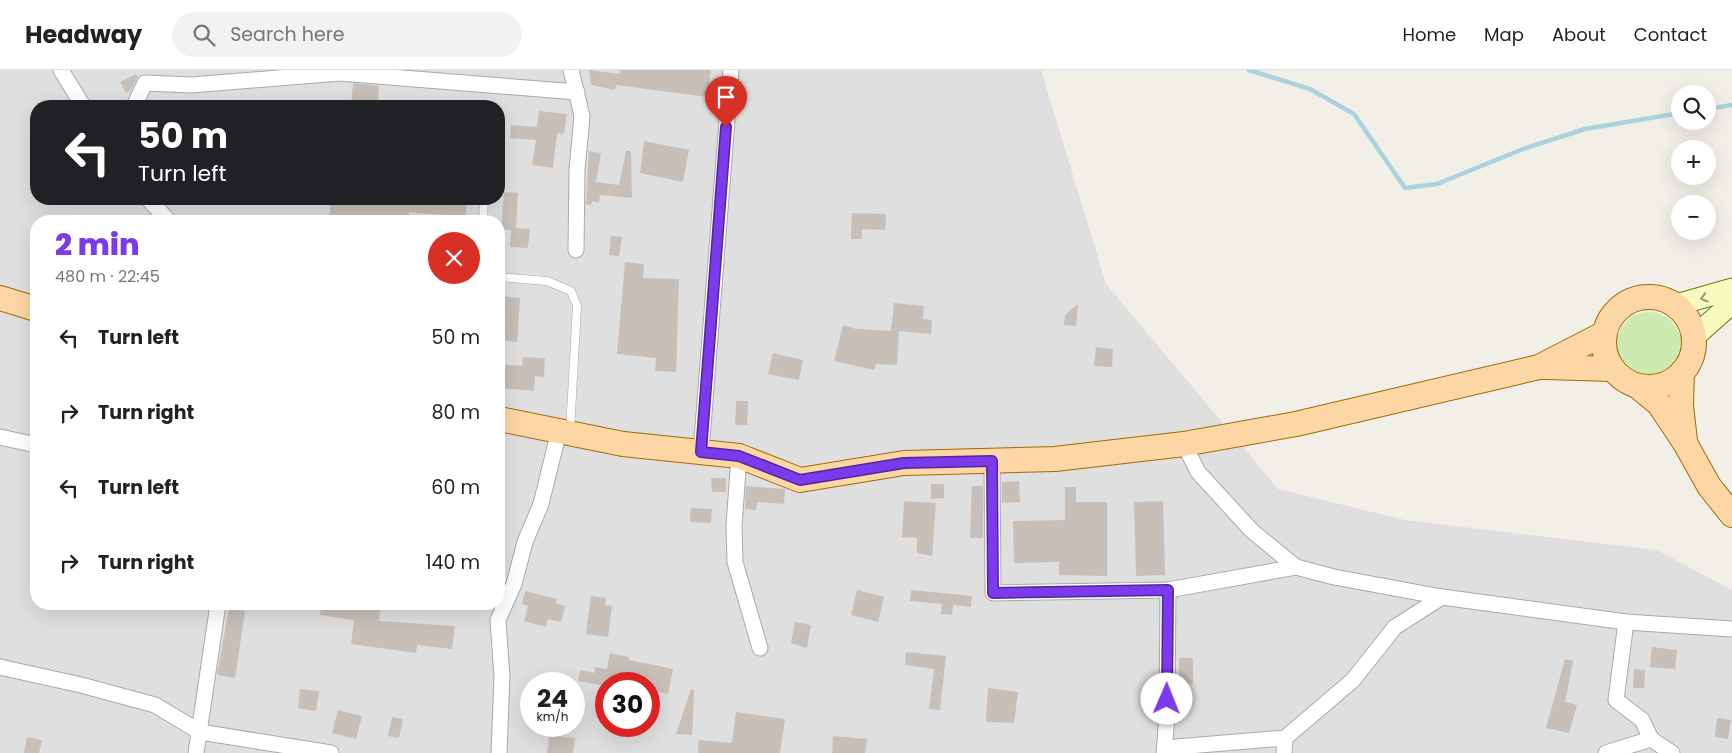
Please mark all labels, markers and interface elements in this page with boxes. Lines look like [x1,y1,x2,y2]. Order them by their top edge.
search box [172,12,522,57]
text: Headway [25,18,142,51]
icon: search [190,21,218,49]
text: Search here [230,21,345,48]
text: Home [1402,22,1456,47]
text: Map [1484,22,1524,47]
text: About [1552,22,1606,47]
text: Contact [1634,22,1707,47]
pin [705,76,747,127]
icon: arrive [712,83,740,111]
map controls [1671,85,1716,240]
button: search [1671,85,1716,130]
text: 50 m [138,111,228,160]
icon: left [55,120,120,185]
button: + [1671,140,1716,185]
text: Turn left [138,158,226,189]
button: − [1671,195,1716,240]
text: 2 min [55,223,140,266]
button: close [428,232,480,284]
text: 480 m · 22:45 [55,265,160,288]
one-way arrow [1700,292,1708,302]
icon: left [55,324,83,352]
text: Turn left [98,324,179,351]
text: 50 m [431,324,480,351]
icon: right [55,399,83,427]
text: Turn right [98,399,194,426]
text: 80 m [431,399,480,426]
icon: left [55,474,83,502]
text: Turn left [98,474,179,501]
text: 60 m [431,474,480,501]
icon: right [55,549,83,577]
text: Turn right [98,549,194,576]
text: 140 m [425,549,480,576]
speed limit sign: 30 [595,672,660,737]
position arrow [1140,672,1192,724]
text: 24 [537,681,568,716]
text: km/h [537,708,568,725]

